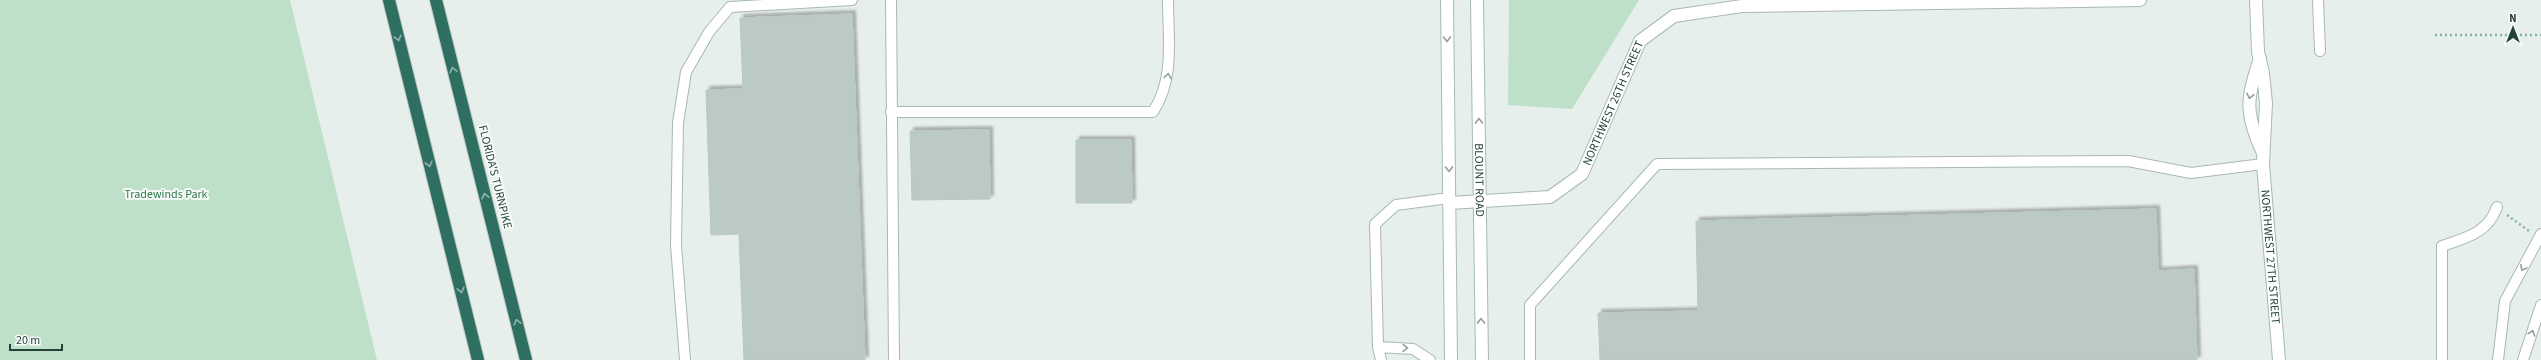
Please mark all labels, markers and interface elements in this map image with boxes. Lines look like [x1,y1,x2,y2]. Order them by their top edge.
north arrow [2493,8,2533,48]
text: N [2509,11,2517,26]
one-way arrow [393,34,402,41]
one-way arrow [1443,36,1451,42]
street label: NORTHWEST 26TH STREET [1578,37,1648,168]
one-way arrow [450,67,458,73]
one-way arrow [1163,73,1172,79]
one-way arrow [2247,93,2255,100]
one-way arrow [1474,118,1483,124]
street label: FLORIDA'S TURNPIKE [474,123,516,231]
street label: BLOUNT ROAD [1470,143,1489,217]
one-way arrow [425,161,433,167]
one-way arrow [1445,166,1453,172]
park label: Tradewinds Park [124,186,208,203]
street label: NORTHWEST 27TH STREET [2257,189,2285,325]
one-way arrow [481,193,490,200]
one-way arrow [2520,264,2527,271]
one-way arrow [456,287,464,293]
one-way arrow [1477,318,1485,324]
one-way arrow [513,319,521,325]
scale bar [10,326,62,352]
one-way arrow [2527,329,2536,336]
text: 20 m [16,332,40,349]
one-way arrow [1402,344,1408,353]

